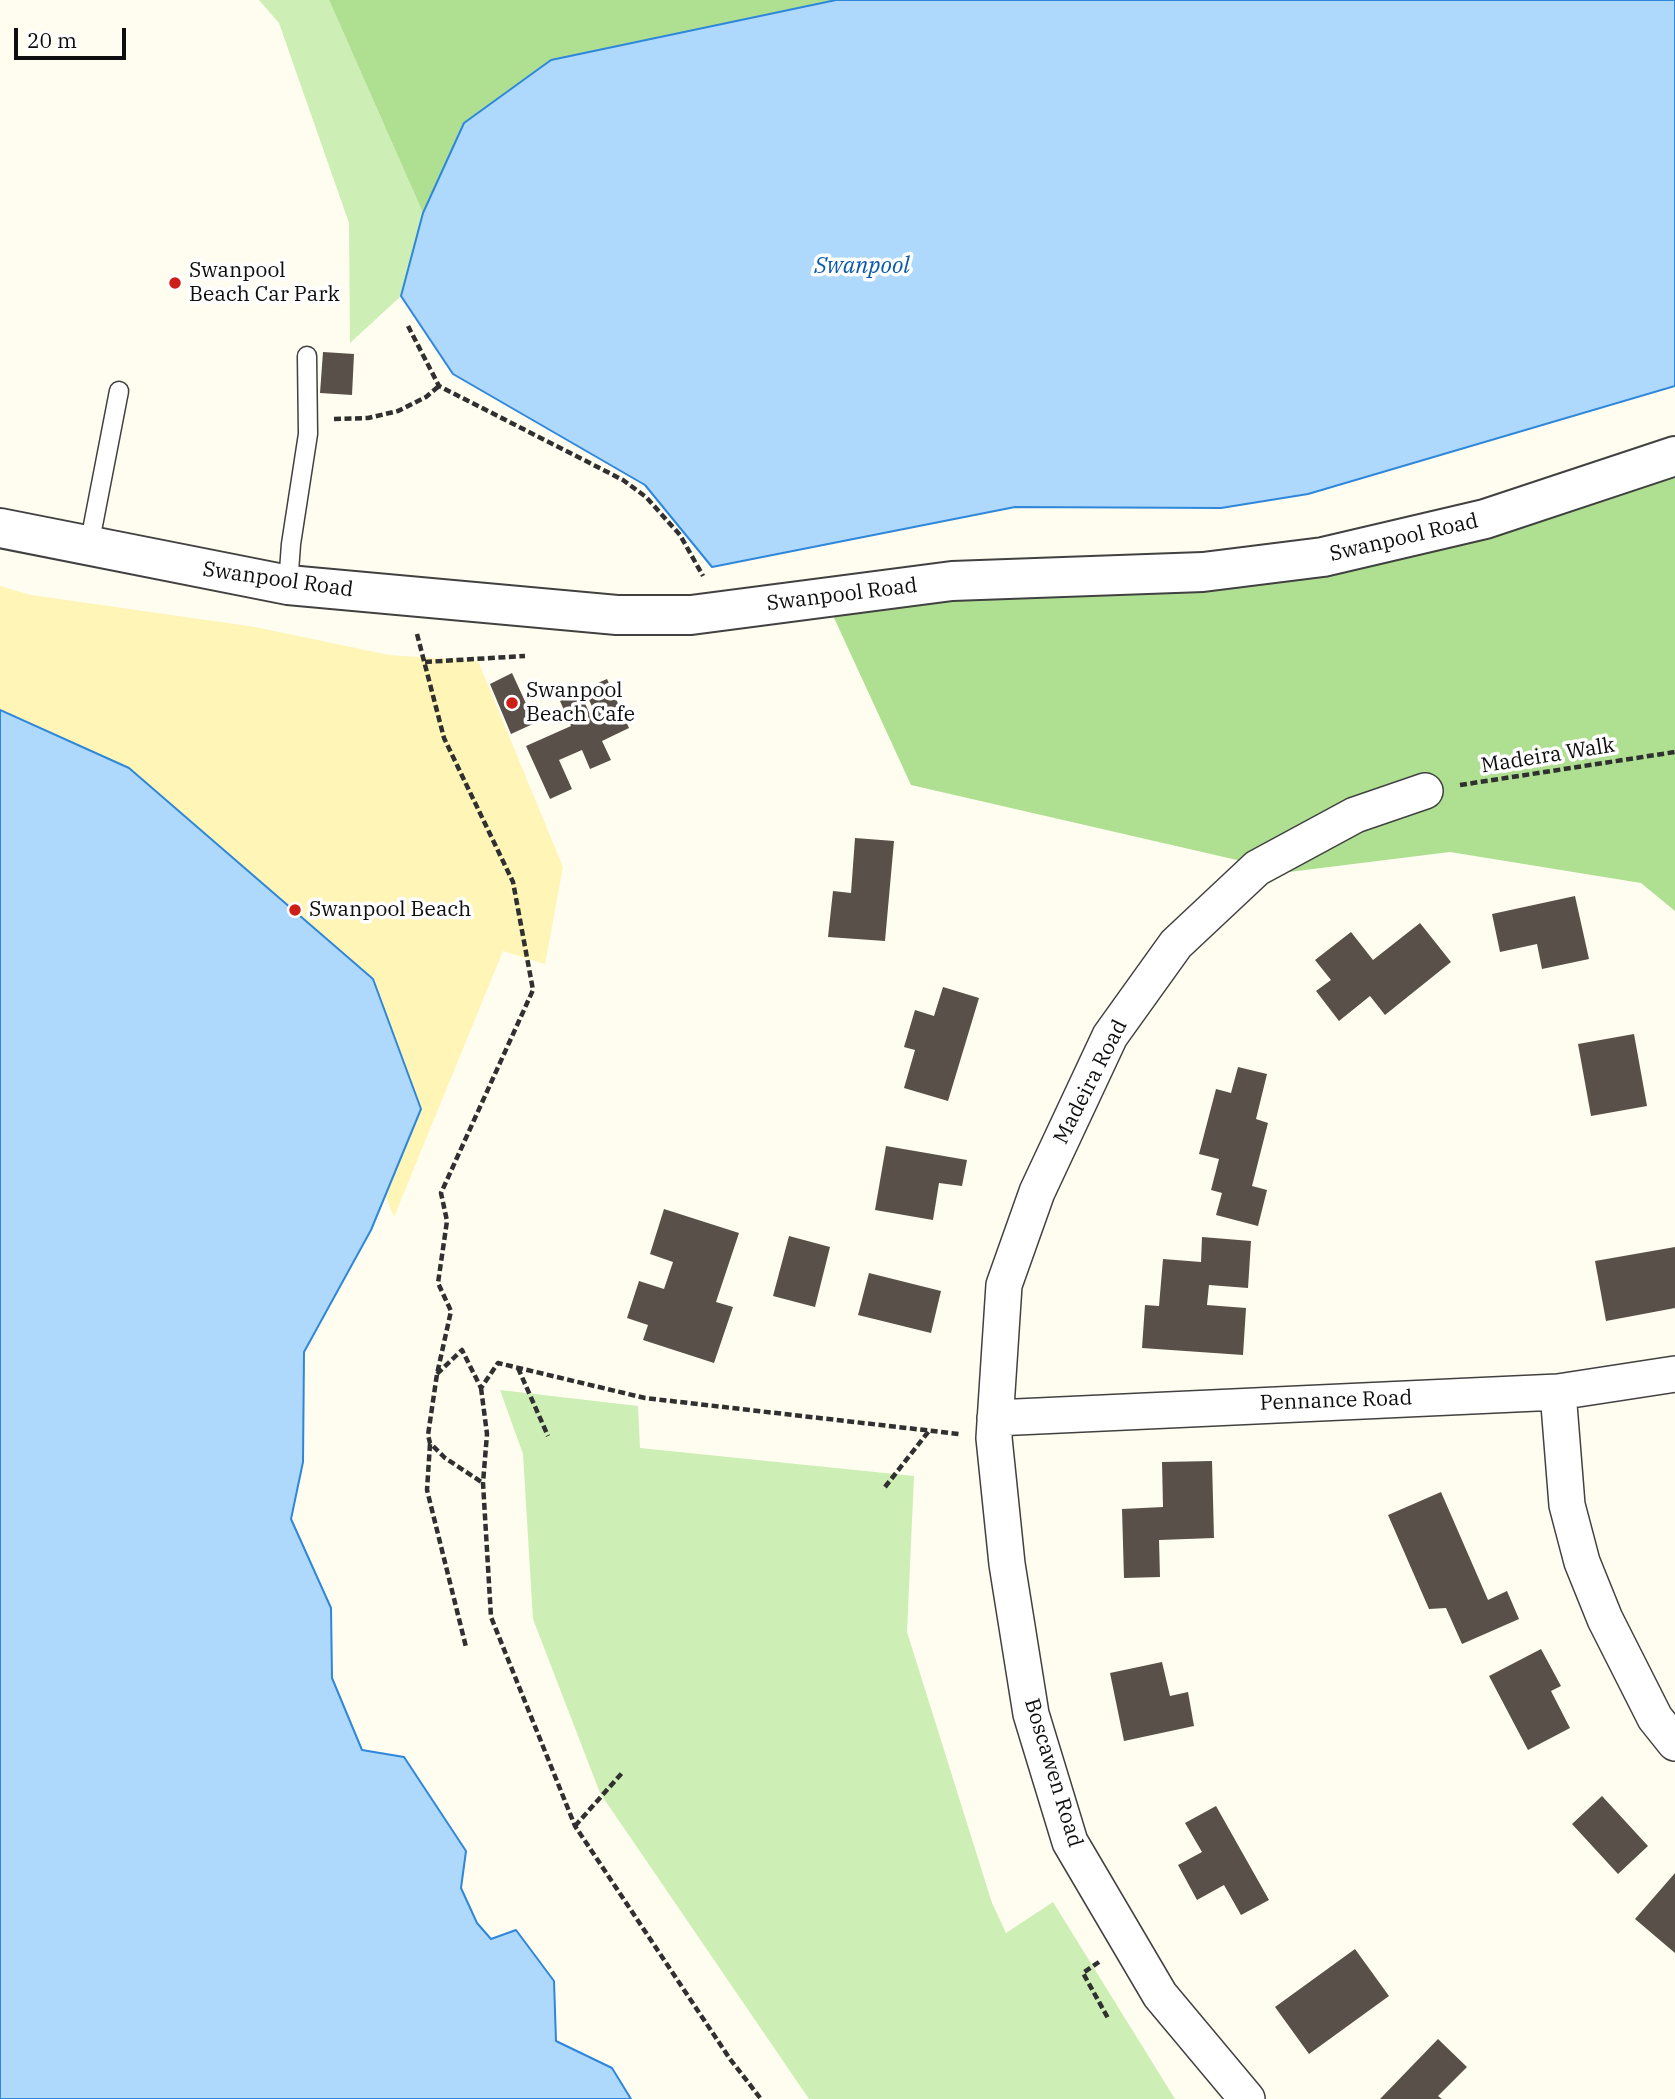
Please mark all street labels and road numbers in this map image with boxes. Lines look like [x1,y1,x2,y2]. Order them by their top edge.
street label: Swanpool Road [1327,509,1481,567]
street label: Swanpool Road [201,557,355,603]
street label: Swanpool Road [765,573,919,617]
street label: Madeira Walk [1479,733,1617,779]
street label: Madeira Road [1049,1016,1133,1148]
street label: Pennance Road [1259,1386,1413,1416]
street label: Boscawen Road [1018,1696,1088,1850]

